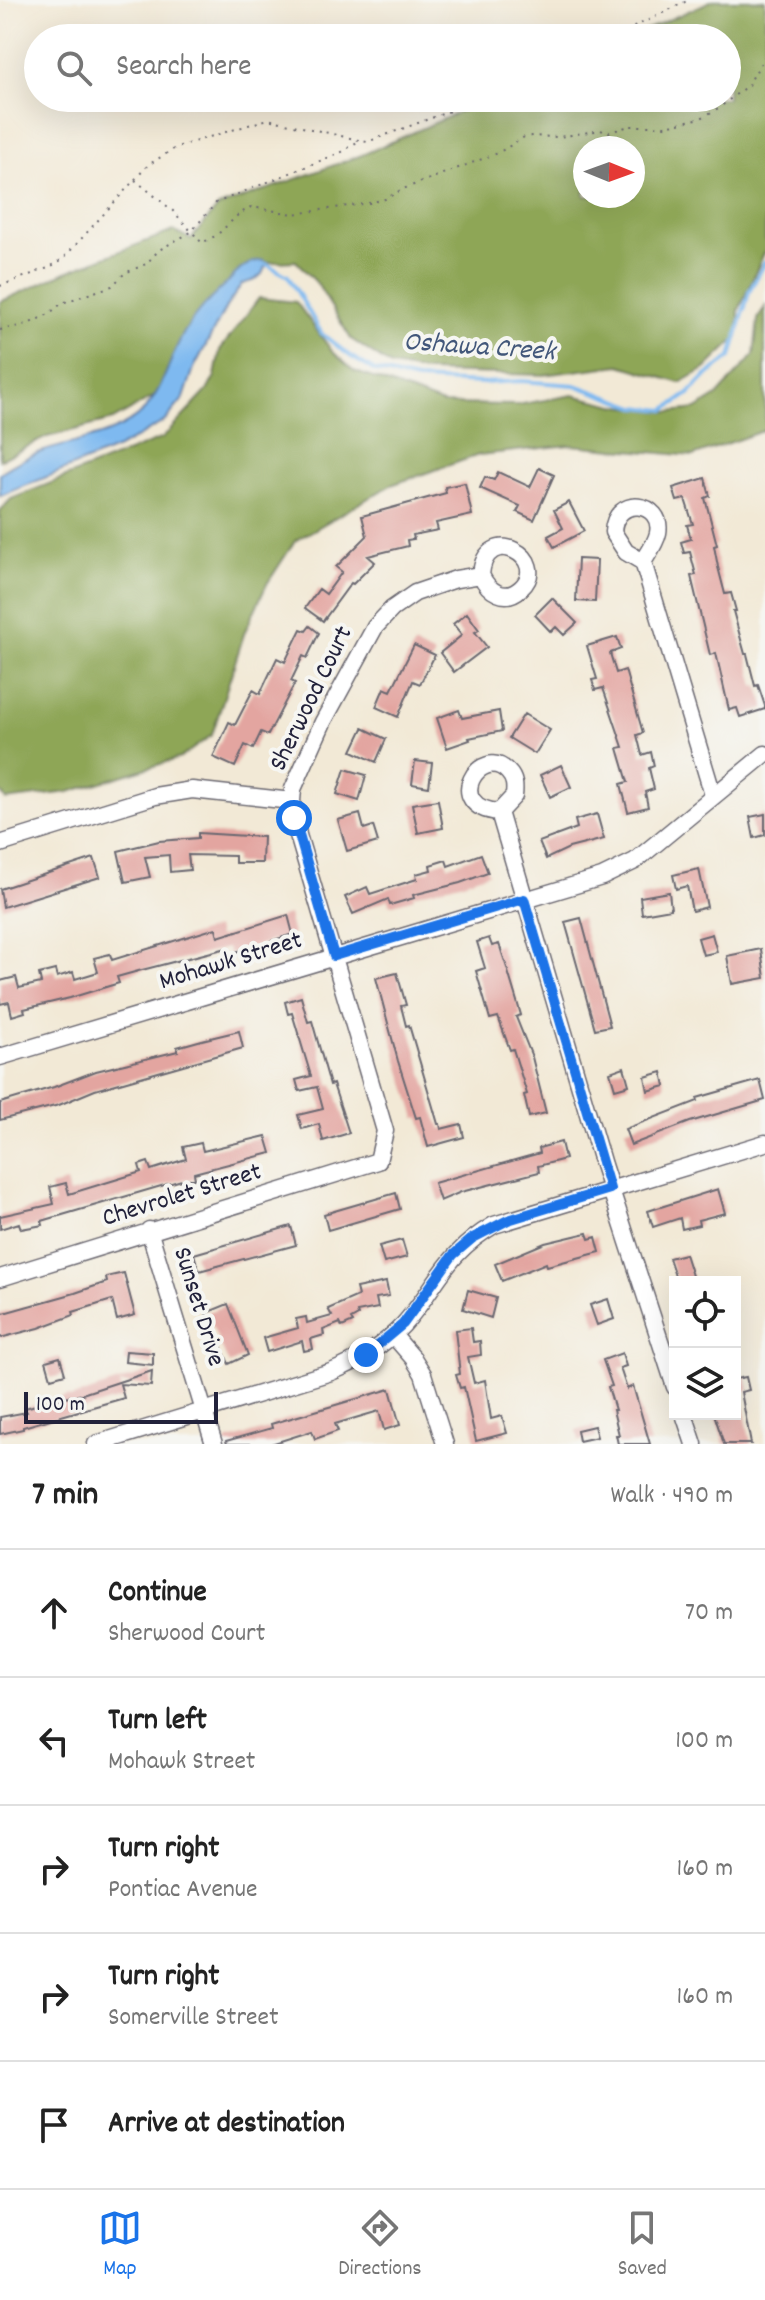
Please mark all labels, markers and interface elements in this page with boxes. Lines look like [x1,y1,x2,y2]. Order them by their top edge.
search box [24,24,741,112]
icon: search [52,46,96,90]
text: Search here [116,47,252,90]
north arrow [573,136,645,208]
water label: Oshawa Creek [402,324,559,374]
street label: Sherwood Court [261,620,363,778]
route start [276,800,312,836]
street label: Mohawk Street [155,923,307,1001]
street label: Chevrolet Street [98,1154,267,1238]
street label: Sunset Drive [162,1243,234,1371]
map controls [669,1276,741,1420]
button: locate [669,1276,741,1348]
route end [348,1337,384,1373]
button: layers [669,1348,741,1420]
scale bar [24,1388,218,1424]
text: 100 m [36,1390,85,1421]
text: 7 min [32,1472,98,1521]
text: Walk · 490 m [610,1478,733,1515]
text: Continue [108,1573,207,1616]
icon: ahead [32,1591,76,1635]
text: 70 m [685,1595,733,1632]
text: Sherwood Court [108,1616,265,1653]
text: Turn left [108,1701,207,1744]
icon: left [32,1719,76,1763]
text: 100 m [675,1723,733,1760]
text: Mohawk Street [108,1744,255,1781]
text: Turn right [108,1829,219,1872]
icon: right [32,1847,76,1891]
text: 160 m [677,1851,733,1888]
text: Pontiac Avenue [108,1872,257,1909]
text: Turn right [108,1957,219,2000]
icon: right [32,1975,76,2019]
text: 160 m [677,1979,733,2016]
text: Somerville Street [108,2000,279,2037]
icon: arrive [32,2103,76,2147]
text: Arrive at destination [108,2104,345,2147]
tab: Map [98,2206,142,2285]
tab: Directions [338,2206,422,2285]
tab: Saved [618,2206,667,2285]

